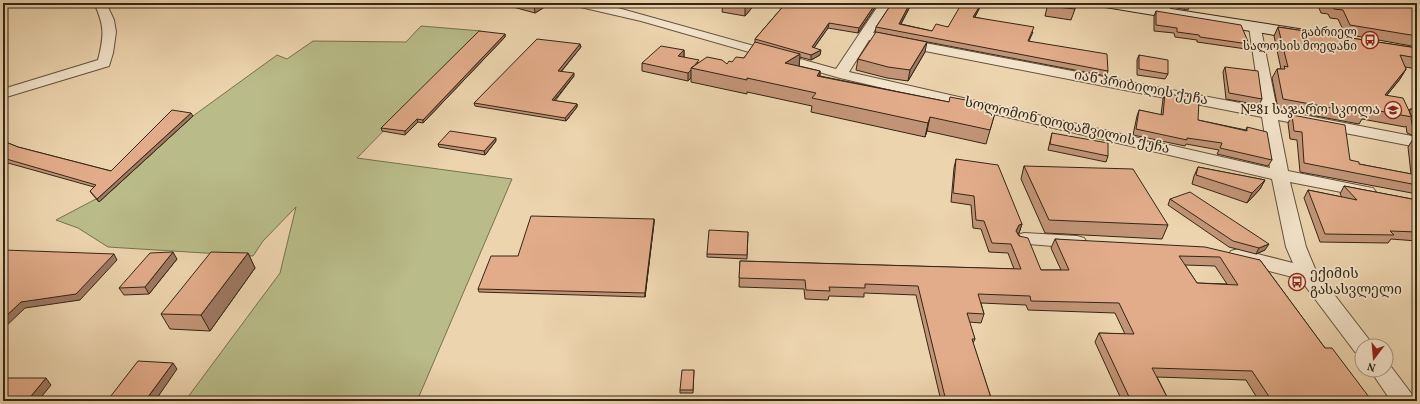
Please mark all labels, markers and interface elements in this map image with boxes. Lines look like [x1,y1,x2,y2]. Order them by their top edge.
place label: გაბრიელ სალოსის მოედანი [1243,25,1357,55]
bus stop icon: გაბრიელ სალოსის მოედანი [1360,30,1380,50]
street label: იან პრიბილის ქუჩა [1072,66,1210,110]
street label: სოლომონ დოდაშვილის ქუჩა [962,93,1172,159]
school or university icon: №81 საჯარო სკოლა [1383,100,1403,120]
place label: №81 საჯარო სკოლა [1240,101,1380,120]
place label: ექიმის გასასვლელი [1310,265,1402,300]
bus stop icon: ექიმის გასასვლელი [1287,272,1307,292]
north arrow [1354,338,1394,378]
text: N [1366,358,1378,374]

